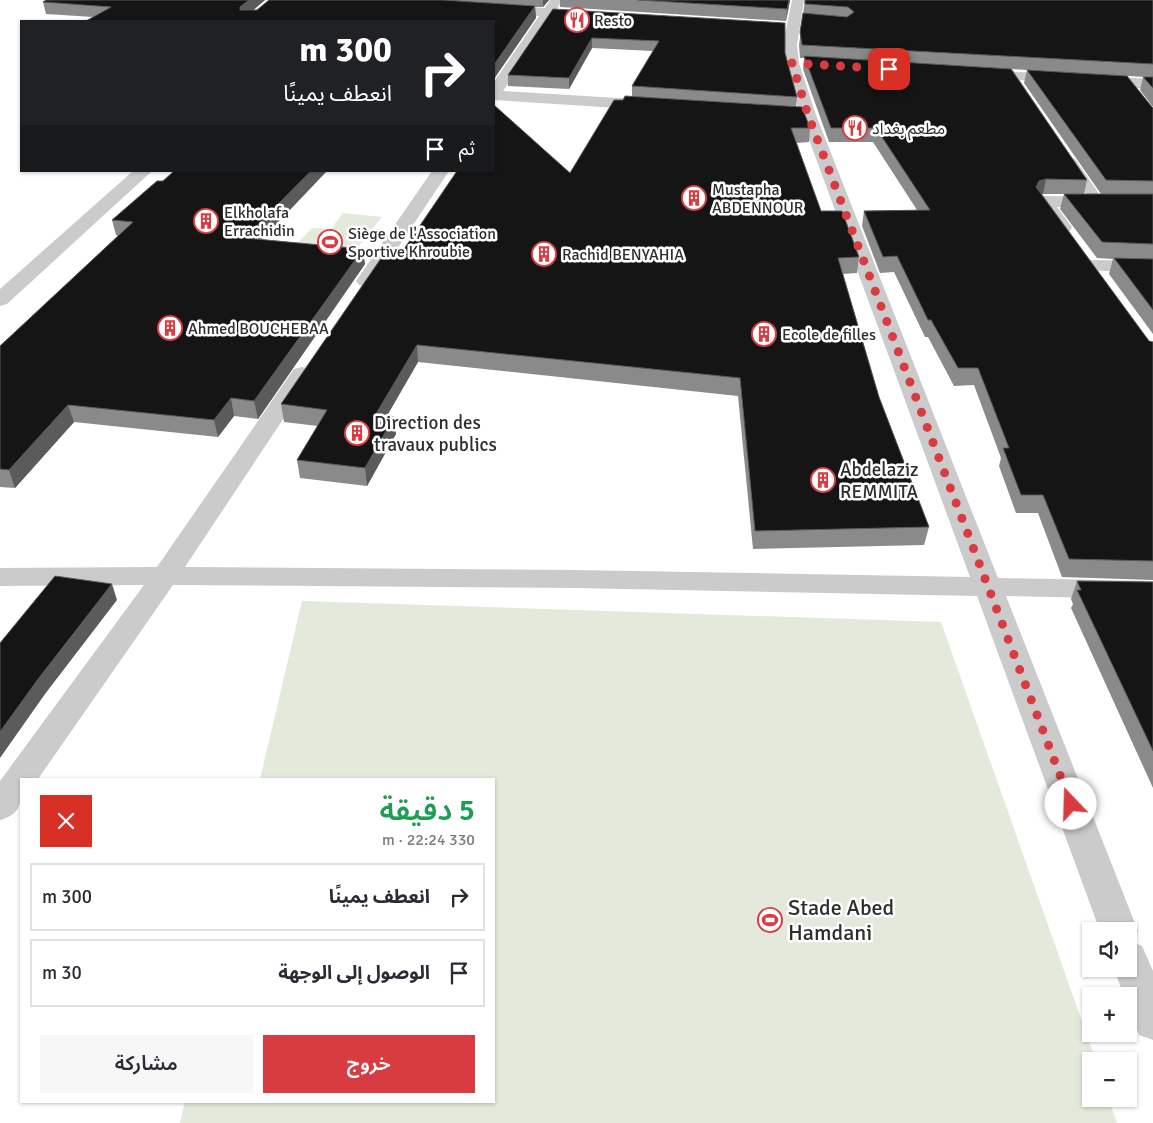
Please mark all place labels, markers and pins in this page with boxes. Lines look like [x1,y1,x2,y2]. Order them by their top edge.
restaurant icon: Resto [564,7,590,33]
place label: Resto [594,11,632,31]
pin [868,48,910,90]
restaurant icon: مطعم بغداد [842,115,868,141]
place label: مطعم بغداد [872,119,945,141]
place label: Mustapha ABDENNOUR [712,180,804,218]
building icon: Mustapha ABDENNOUR [681,185,707,211]
place label: Elkholafa Errachidin [224,203,295,241]
building icon: Elkholafa Errachidin [193,208,219,234]
place label: Siège de l'Association Sportive Khroubie [348,224,496,262]
sports icon: Siège de l'Association Sportive Khroubie [317,229,343,255]
building icon: Rachid BENYAHIA [531,241,557,267]
place label: Rachid BENYAHIA [562,245,684,265]
building icon: Ahmed BOUCHEBAA [157,315,183,341]
place label: Ahmed BOUCHEBAA [188,319,329,339]
building icon: Ecole de filles [751,321,777,347]
place label: Ecole de filles [782,325,876,345]
place label: Direction des travaux publics [374,411,497,457]
building icon: Direction des travaux publics [344,420,370,446]
place label: Abdelaziz REMMITA [840,458,919,504]
building icon: Abdelaziz REMMITA [810,467,836,493]
place label: Stade Abed Hamdani [788,894,894,946]
sports icon: Stade Abed Hamdani [757,907,783,933]

